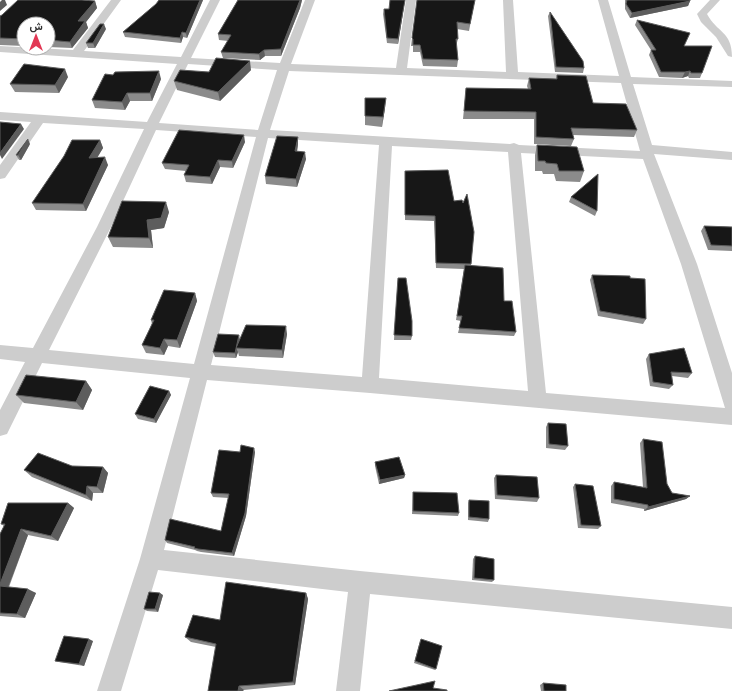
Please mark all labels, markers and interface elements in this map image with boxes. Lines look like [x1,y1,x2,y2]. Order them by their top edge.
north arrow [16,16,56,56]
text: ش [29,19,43,33]

